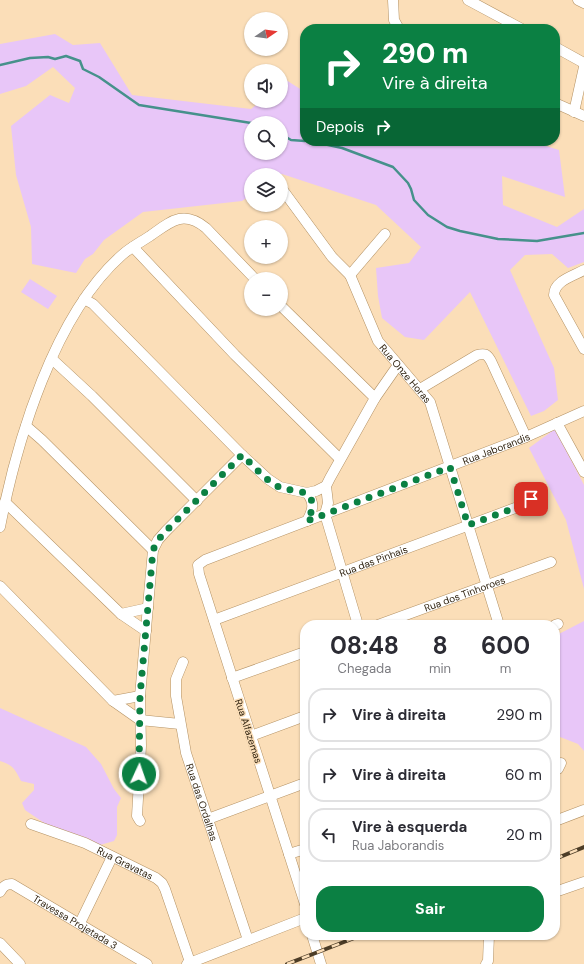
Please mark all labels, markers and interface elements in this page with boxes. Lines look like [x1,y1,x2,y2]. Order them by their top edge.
north arrow [244,12,288,56]
map controls [244,12,288,316]
text: 290 m [382,35,468,72]
icon: right [316,40,368,92]
button: sound [244,64,288,108]
text: Vire à direita [382,71,488,95]
button: search [244,116,288,160]
icon: right [372,116,394,138]
text: Depois [316,117,364,137]
button: layers [244,168,288,212]
button: + [244,220,288,264]
button: − [244,272,288,316]
street label: Rua Onze Horas [376,342,434,406]
street label: Rua Jaborandis [461,430,532,468]
pin [514,482,548,516]
icon: arrive [520,488,542,510]
street label: Rua das Pinhais [338,543,409,580]
street label: Rua dos Tinhoroes [422,573,507,615]
text: 08:48 [330,630,399,661]
text: 8 [432,630,448,661]
text: 600 [481,630,530,661]
text: Chegada [338,660,391,677]
text: min [429,660,451,677]
text: m [500,660,511,677]
street label: Rua Alfazemas [232,697,265,765]
icon: right [318,704,340,726]
text: Vire à direita [352,705,446,725]
text: 290 m [496,705,542,725]
position arrow [118,753,160,795]
street label: Rua das Ordalhas [183,762,221,843]
icon: right [318,764,340,786]
text: Vire à direita [352,765,446,785]
text: 60 m [505,765,542,785]
text: Vire à esquerda [352,817,467,837]
icon: left [318,824,340,846]
text: 20 m [506,825,542,845]
text: Rua Jaborandis [352,837,444,854]
street label: Rua Gravatas [95,844,155,883]
button: Sair [316,886,544,932]
street label: Travessa Projetada 3 [31,892,120,952]

